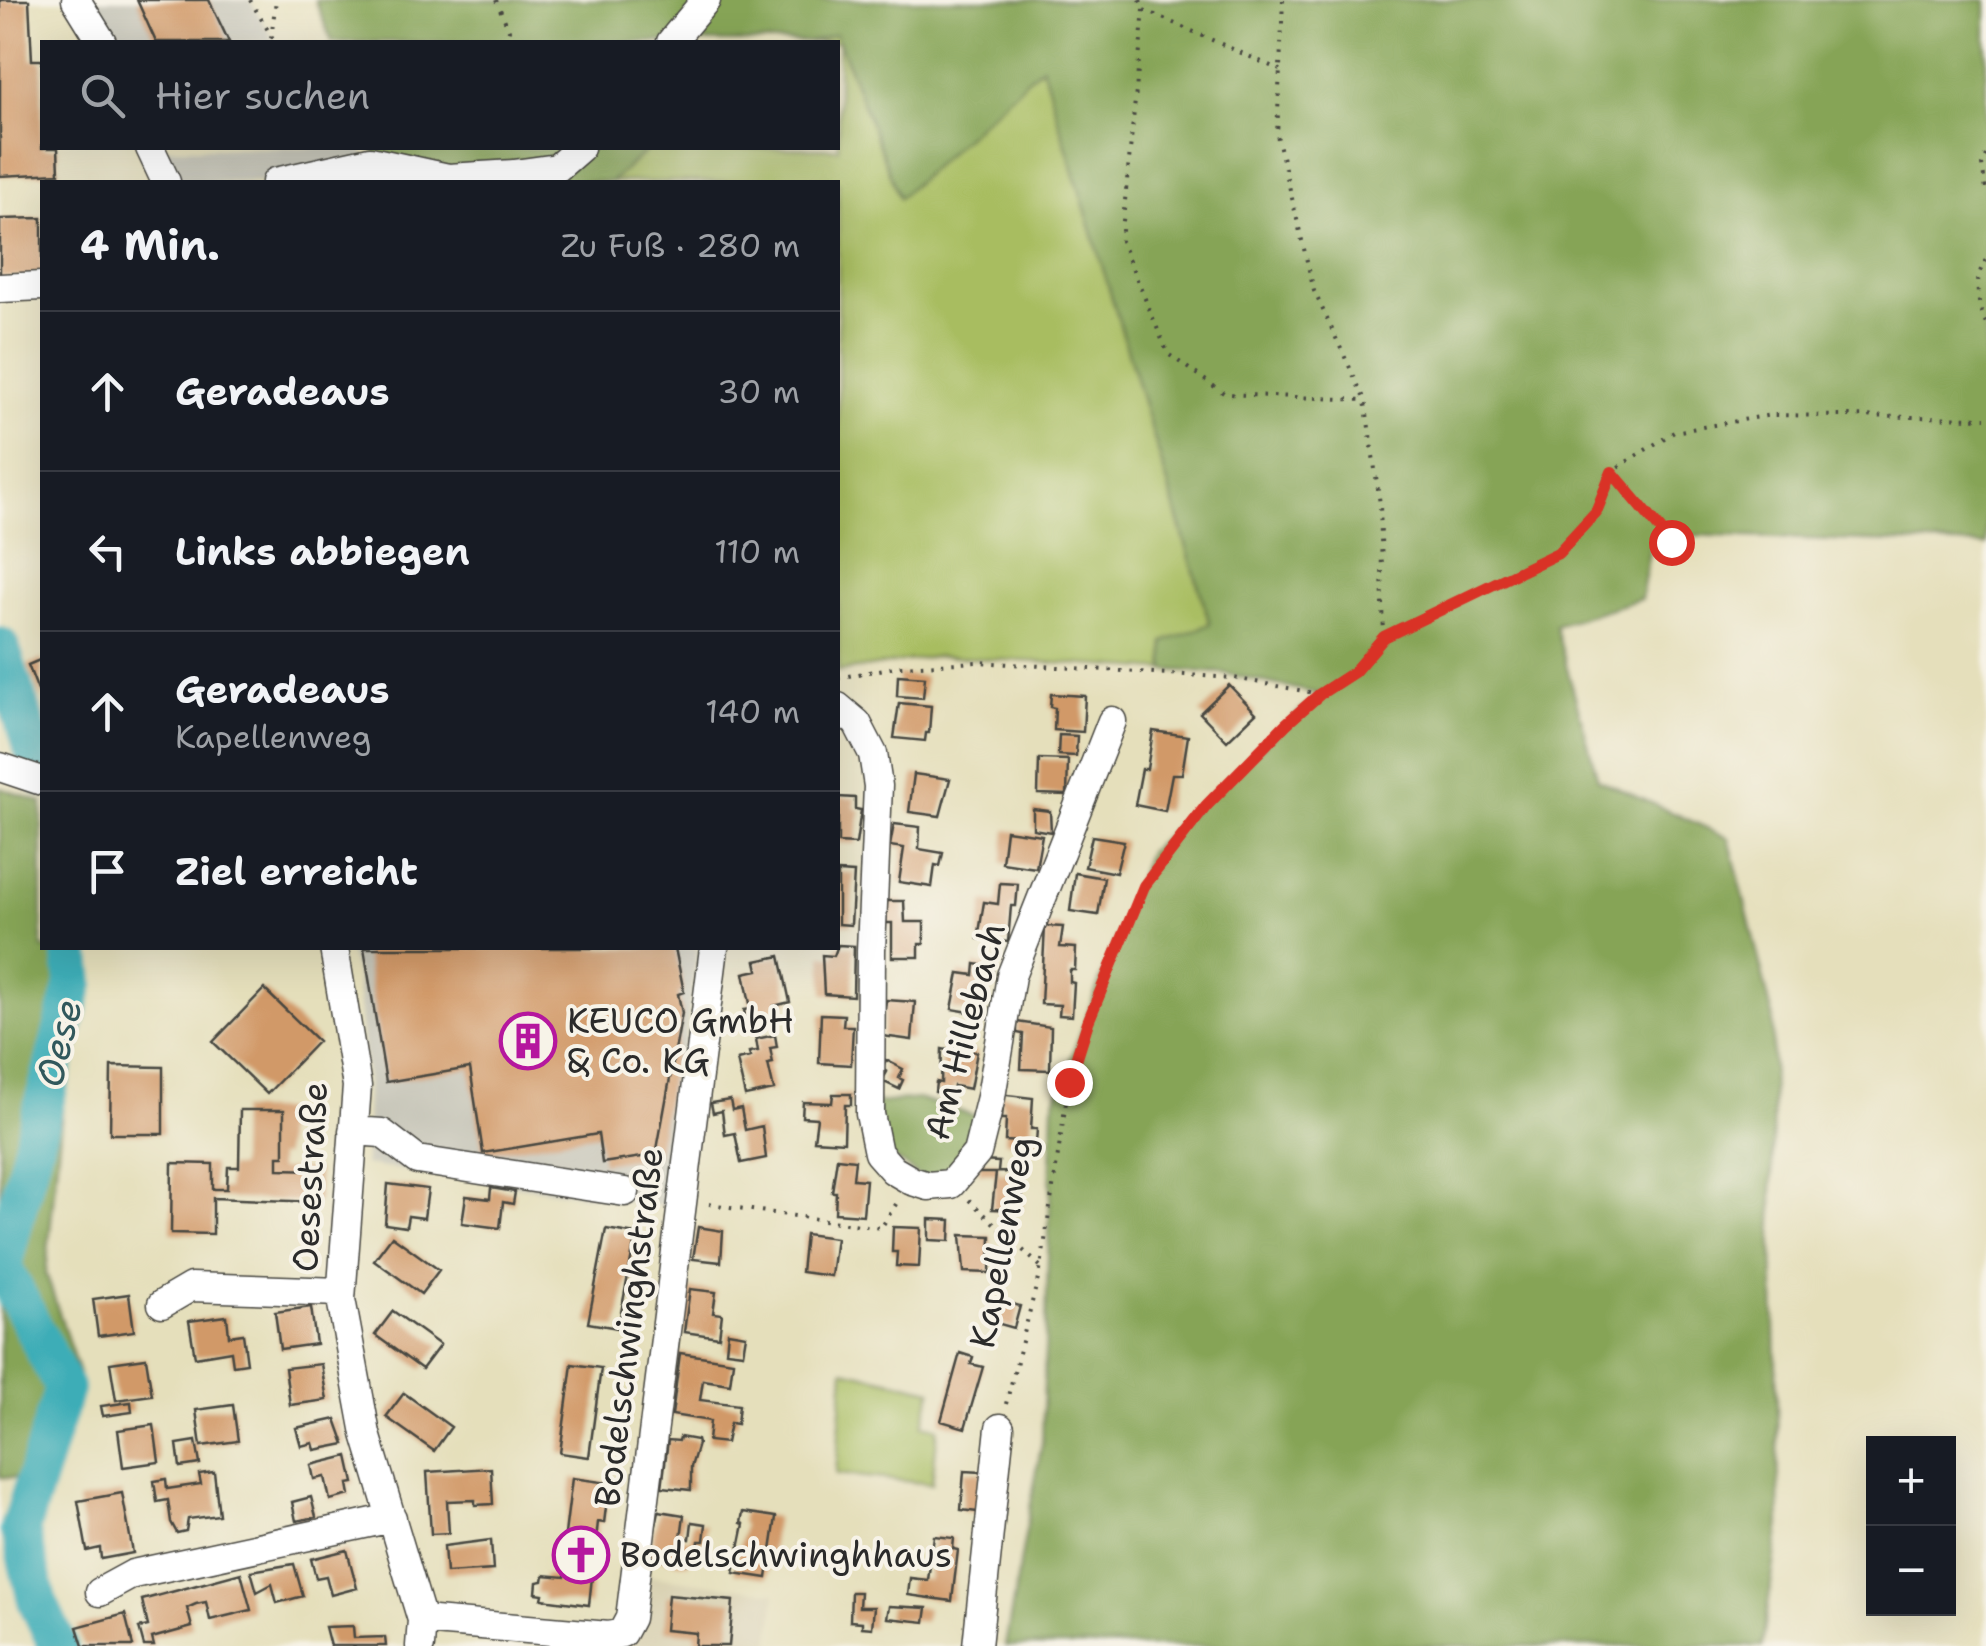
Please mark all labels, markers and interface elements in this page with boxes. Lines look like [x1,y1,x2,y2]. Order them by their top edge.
search box [40,40,840,150]
icon: search [75,68,130,123]
text: Hier suchen [155,70,370,121]
text: 4 Min. [80,217,220,273]
text: Zu Fuß · 280 m [561,224,800,267]
icon: ahead [80,364,135,419]
text: Geradeaus [175,366,390,417]
text: 30 m [717,370,800,413]
route start [1649,520,1695,566]
icon: left [80,524,135,579]
text: Links abbiegen [175,526,470,577]
text: 110 m [714,530,800,573]
text: Geradeaus [175,664,390,715]
icon: ahead [80,684,135,739]
text: 140 m [705,690,800,733]
text: Kapellenweg [175,715,371,758]
icon: arrive [80,844,135,899]
text: Ziel erreicht [175,846,418,897]
street label: Am Hillebach [913,917,1016,1145]
water label: Oese [23,994,94,1092]
place label: KEUCO GmbH & Co. KG [567,997,794,1084]
building icon: KEUCO GmbH & Co. KG [498,1011,558,1071]
route end [1047,1060,1093,1106]
street label: Oesestraße [281,1080,338,1273]
street label: Kapellenweg [958,1132,1045,1352]
street label: Bodelschwinghstraße [583,1144,674,1510]
map controls [1866,1436,1956,1616]
button: + [1866,1436,1956,1526]
church icon: Bodelschwinghhaus [551,1525,611,1585]
button: − [1866,1526,1956,1616]
place label: Bodelschwinghhaus [620,1531,952,1578]

